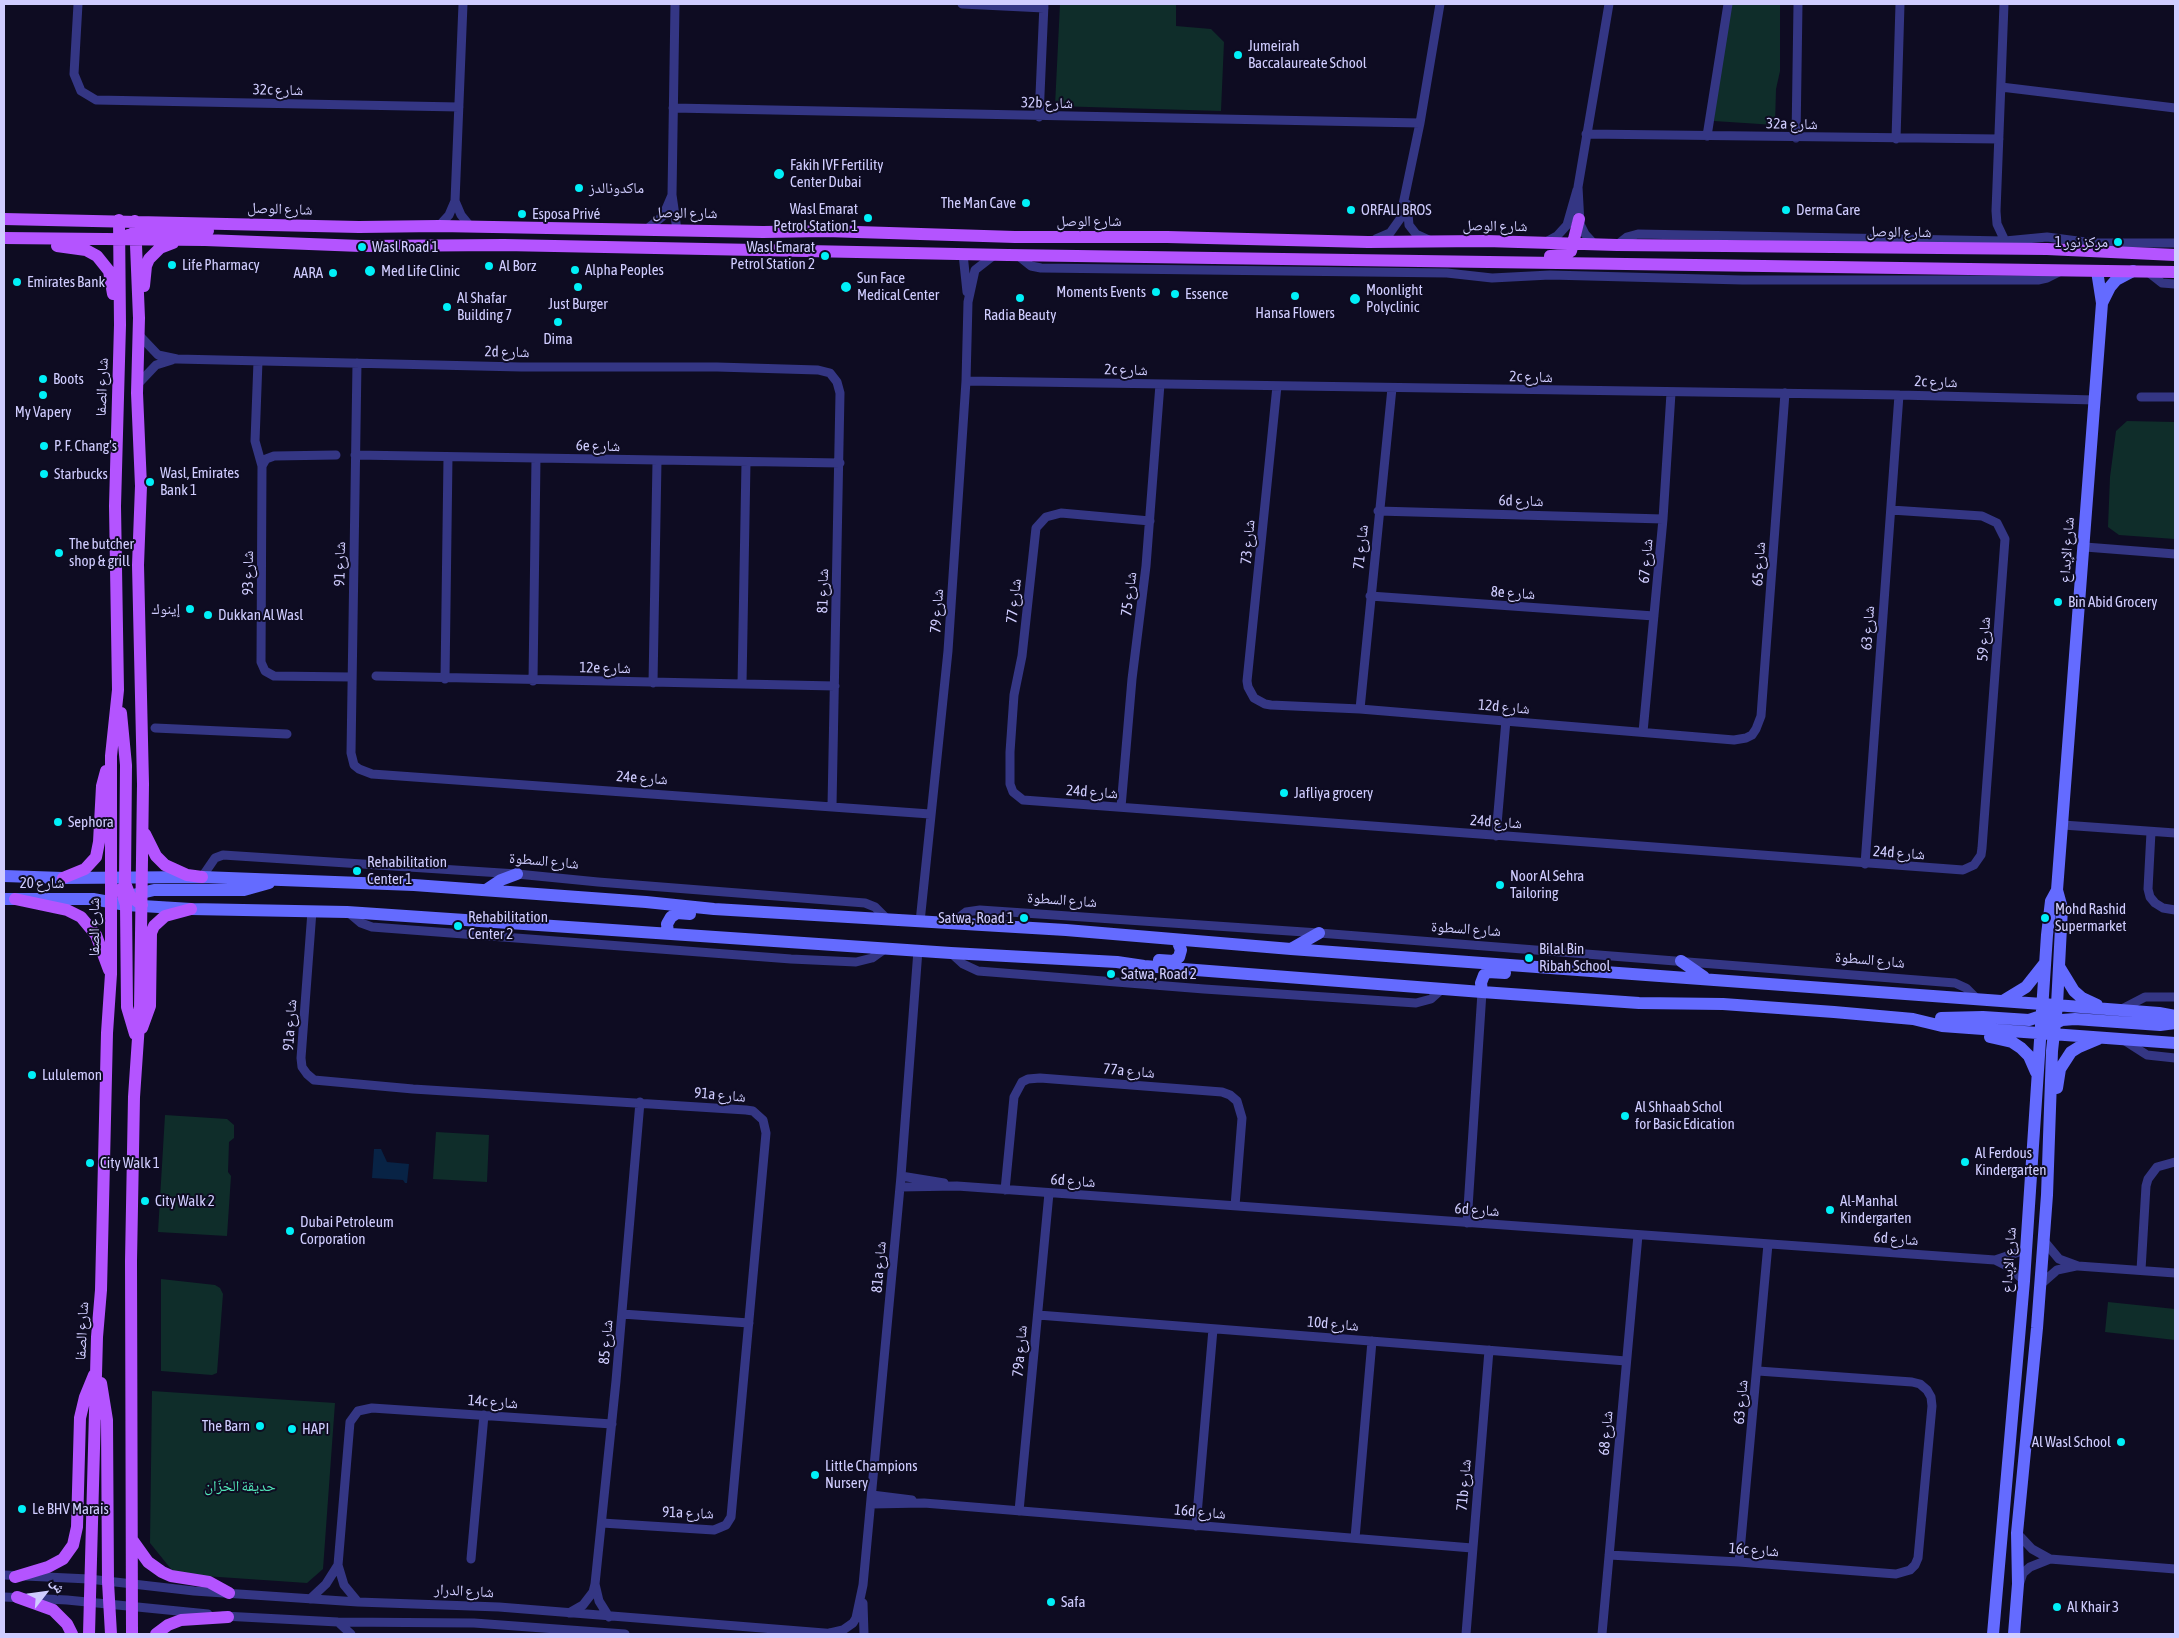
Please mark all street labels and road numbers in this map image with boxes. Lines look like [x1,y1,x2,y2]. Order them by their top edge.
street label: 32c شارع [253,81,303,99]
street label: 32b شارع [1021,94,1073,112]
street label: 32a شارع [1766,115,1818,133]
street label: شارع الوصل [247,199,313,219]
street label: شارع الوصل [652,203,718,223]
street label: شارع الوصل [1057,212,1121,230]
street label: شارع الوصل [1462,216,1528,236]
street label: شارع الوصل [1866,222,1932,242]
street label: 2d شارع [484,343,530,361]
street label: شارع الصفا [92,357,112,417]
street label: 2c شارع [1104,361,1148,379]
street label: 2c شارع [1509,368,1553,386]
street label: 2c شارع [1914,372,1958,392]
street label: 6e شارع [576,437,620,455]
street label: 6d شارع [1498,492,1544,510]
street label: شارع الإبداع [2056,517,2078,583]
street label: شارع 73 [1237,519,1259,565]
street label: شارع 71 [1350,524,1372,570]
street label: شارع 67 [1635,538,1657,584]
street label: شارع 65 [1748,541,1770,587]
street label: شارع 91 [331,542,349,586]
street label: شارع 93 [239,551,257,595]
street label: شارع 81 [814,569,832,613]
street label: شارع 75 [1117,571,1141,617]
street label: شارع 77 [1003,578,1025,624]
street label: 8e شارع [1490,582,1536,604]
street label: شارع 79 [926,588,948,634]
street label: شارع 63 [1857,605,1879,651]
street label: شارع 59 [1973,616,1995,662]
street label: 12e شارع [579,659,631,677]
street label: 12d شارع [1477,696,1531,718]
street label: 24e شارع [616,767,668,789]
street label: 24d شارع [1066,781,1118,803]
street label: 24d شارع [1470,811,1522,833]
street label: 24d شارع [1873,842,1925,864]
street label: شارع السطوة [508,849,580,873]
street label: شارع 20 [20,874,64,892]
street label: شارع السطوة [1027,889,1097,911]
street label: شارع الصفا [85,898,103,956]
street label: شارع السطوة [1431,918,1501,940]
street label: شارع السطوة [1834,948,1906,972]
street label: 91a شارع [279,999,301,1051]
street label: 77a شارع [1102,1060,1156,1082]
street label: 91a شارع [693,1084,747,1106]
street label: 6d شارع [1050,1170,1096,1192]
street label: 6d شارع [1454,1199,1500,1221]
street label: شارع الإبداع [1998,1227,2020,1293]
street label: 6d شارع [1873,1228,1919,1250]
street label: 81a شارع [868,1240,890,1294]
street label: شارع الصفا [71,1301,93,1361]
street label: 10d شارع [1306,1313,1360,1335]
street label: شارع 85 [595,1319,617,1365]
street label: 79a شارع [1009,1324,1031,1378]
street label: شارع 63 [1730,1379,1752,1425]
street label: 14c شارع [467,1391,519,1413]
street label: شارع 68 [1595,1410,1617,1456]
street label: 71b شارع [1453,1458,1475,1512]
street label: 16d شارع [1173,1501,1227,1523]
street label: 91a شارع [662,1503,714,1523]
street label: 16c شارع [1728,1539,1780,1561]
street label: شارع الدرار [434,1580,494,1602]

